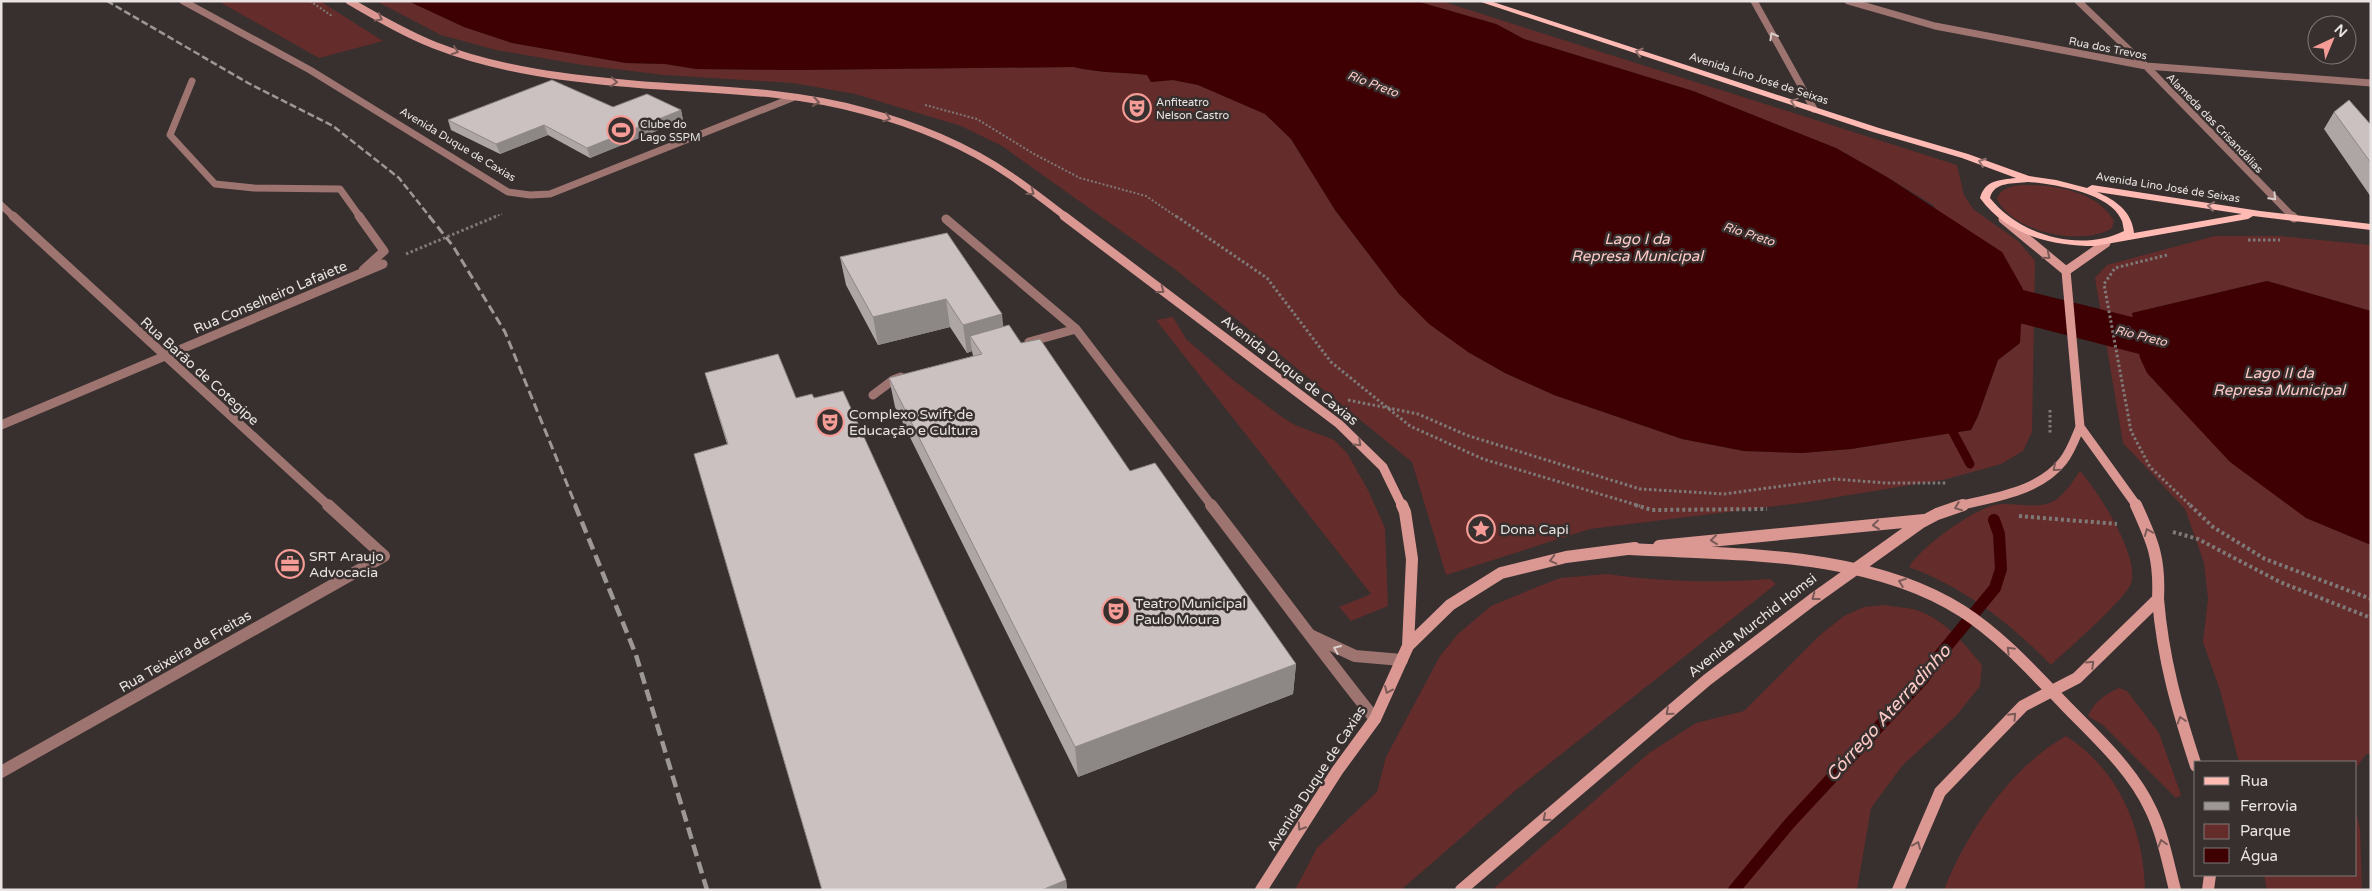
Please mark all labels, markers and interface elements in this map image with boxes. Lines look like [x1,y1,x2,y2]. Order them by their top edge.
one-way arrow [374,12,383,22]
north arrow [2307,15,2357,65]
text: N [2331,21,2351,41]
one-way arrow [1769,32,1779,41]
street label: Rua dos Trevos [2068,35,2148,62]
one-way arrow [450,45,458,55]
one-way arrow [1636,48,1644,58]
street label: Avenida Lino José de Seixas [1687,50,1830,107]
water label: Rio Preto [1346,68,1401,100]
street label: Alameda das Crisandálias [2164,71,2266,176]
one-way arrow [610,76,618,87]
theatre icon: Anfiteatro Nelson Castro [1122,93,1152,123]
one-way arrow [812,96,820,106]
place label: Anfiteatro Nelson Castro [1156,96,1229,122]
one-way arrow [1790,98,1799,108]
street label: Avenida Duque de Caxias [397,105,518,184]
one-way arrow [883,113,891,123]
sports icon: Clube do Lago SSPM [606,115,636,145]
place label: Clube do Lago SSPM [640,118,701,144]
one-way arrow [1978,158,1987,168]
street label: Avenida Lino José de Seixas [2095,170,2241,205]
one-way arrow [1025,186,1034,194]
one-way arrow [2267,191,2276,200]
one-way arrow [2207,202,2216,212]
water label: Rio Preto [1722,219,1777,249]
water label: Lago I da Represa Municipal [1571,230,1705,265]
one-way arrow [2042,250,2051,259]
street label: Rua Conselheiro Lafaiete [191,257,350,338]
one-way arrow [1155,284,1164,292]
street label: Avenida Duque de Caxias [1218,312,1362,429]
street label: Rua Barão de Cotegipe [137,314,262,429]
water label: Rio Preto [2114,323,2169,349]
water label: Lago II da Represa Municipal [2213,364,2347,399]
place label: Complexo Swift de Educação e Cultura [849,406,978,439]
theatre icon: Complexo Swift de Educação e Cultura [815,407,845,437]
one-way arrow [1353,437,1362,446]
one-way arrow [2052,462,2061,471]
one-way arrow [1954,501,1963,511]
place icon: Dona Capi [1466,514,1496,544]
one-way arrow [1872,519,1880,530]
place label: Dona Capi [1500,521,1569,538]
one-way arrow [2144,528,2154,536]
one-way arrow [1710,535,1718,546]
place label: SRT Araujo Advocacia [309,548,384,581]
office icon: SRT Araujo Advocacia [275,549,305,579]
one-way arrow [1549,554,1558,565]
street label: Avenida Murchid Homsi [1685,570,1820,681]
one-way arrow [1898,578,1907,588]
one-way arrow [1812,592,1821,600]
place label: Teatro Municipal Paulo Moura [1135,595,1246,628]
theatre icon: Teatro Municipal Paulo Moura [1101,596,1131,626]
street label: Rua Teixeira de Freitas [116,606,255,696]
water label: Córrego Aterradinho [1821,639,1956,786]
one-way arrow [1333,644,1342,655]
one-way arrow [2006,647,2015,656]
one-way arrow [2085,661,2094,670]
one-way arrow [1384,685,1395,694]
street label: Avenida Duque de Caxias [1263,703,1370,854]
one-way arrow [1666,706,1675,715]
one-way arrow [2007,713,2016,722]
one-way arrow [2177,716,2187,725]
legend [2194,761,2357,876]
text: Rua [2240,772,2268,790]
text: Ferrovia [2240,797,2297,815]
one-way arrow [1542,812,1551,821]
one-way arrow [1298,822,1308,831]
text: Parque [2240,822,2291,840]
one-way arrow [2158,839,2168,847]
one-way arrow [1911,841,1922,850]
text: Água [2240,847,2278,865]

